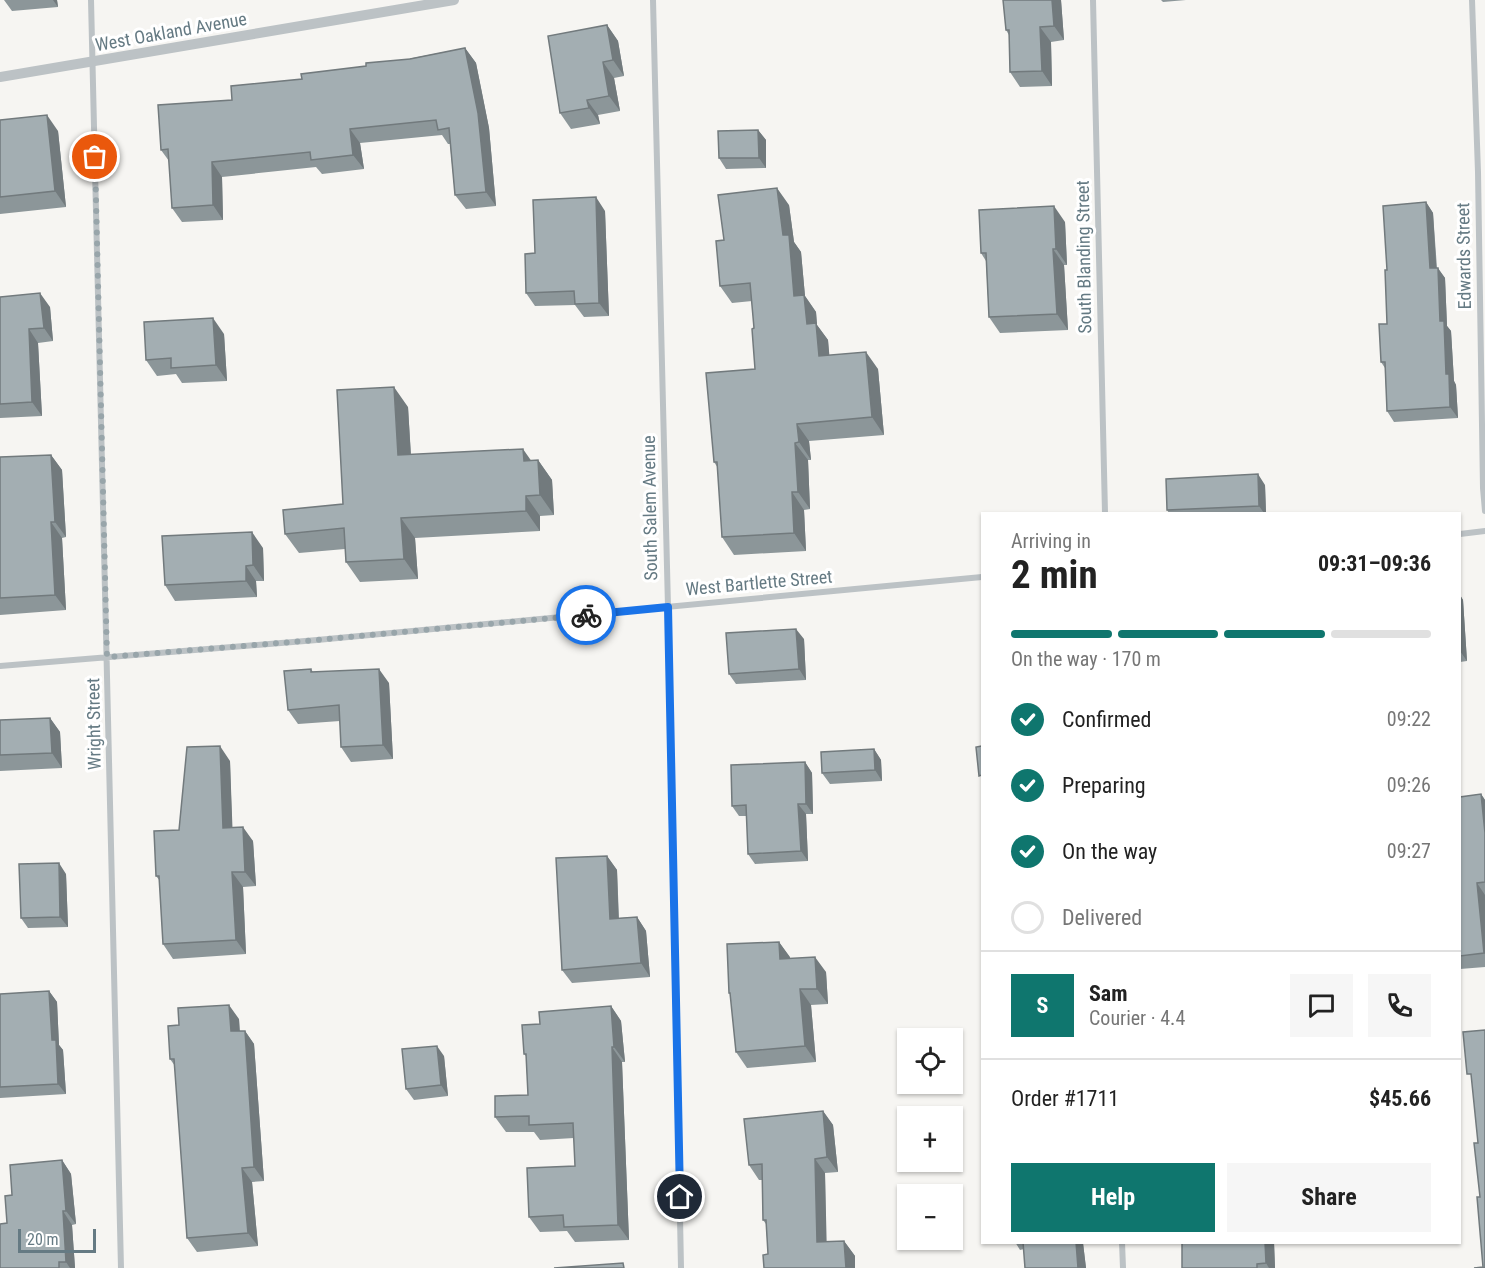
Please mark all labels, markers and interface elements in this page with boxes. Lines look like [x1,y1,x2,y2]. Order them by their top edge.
street label: West Oakland Avenue [94,8,248,55]
pin [69,131,120,182]
icon: bag [78,140,111,173]
street label: South Blanding Street [1072,180,1095,334]
street label: Edwards Street [1452,202,1475,310]
street label: South Salem Avenue [638,435,661,581]
text: Arriving in [1011,529,1091,553]
text: 09:31–09:36 [1318,551,1431,576]
text: 2 min [1011,552,1098,598]
street label: West Bartlette Street [685,566,833,599]
courier [556,585,616,645]
icon: bike [570,599,603,632]
text: On the way · 170 m [1011,647,1161,671]
street label: Wright Street [82,678,105,770]
icon: check [1011,703,1044,736]
text: Confirmed [1062,707,1151,732]
text: 09:22 [1387,707,1431,731]
icon: check [1011,769,1044,802]
text: Preparing [1062,773,1146,798]
text: 09:26 [1387,773,1431,797]
icon: check [1011,835,1044,868]
text: On the way [1062,839,1157,864]
text: 09:27 [1387,839,1431,863]
text: Delivered [1062,905,1142,930]
button: chat [1290,974,1353,1037]
button: phone [1368,974,1431,1037]
text: Sam [1089,981,1128,1006]
text: S [1037,993,1048,1018]
text: Courier · 4.4 [1089,1006,1185,1030]
map controls [897,1028,963,1250]
button: locate [897,1028,963,1094]
text: Order #1711 [1011,1086,1119,1111]
text: $45.66 [1369,1086,1431,1111]
button: + [897,1106,963,1172]
button: Help [1011,1163,1215,1232]
button: Share [1227,1163,1431,1232]
pin [654,1171,705,1222]
icon: home [663,1180,696,1213]
button: − [897,1184,963,1250]
scale bar [18,1226,96,1254]
text: 20 m [27,1230,59,1249]

